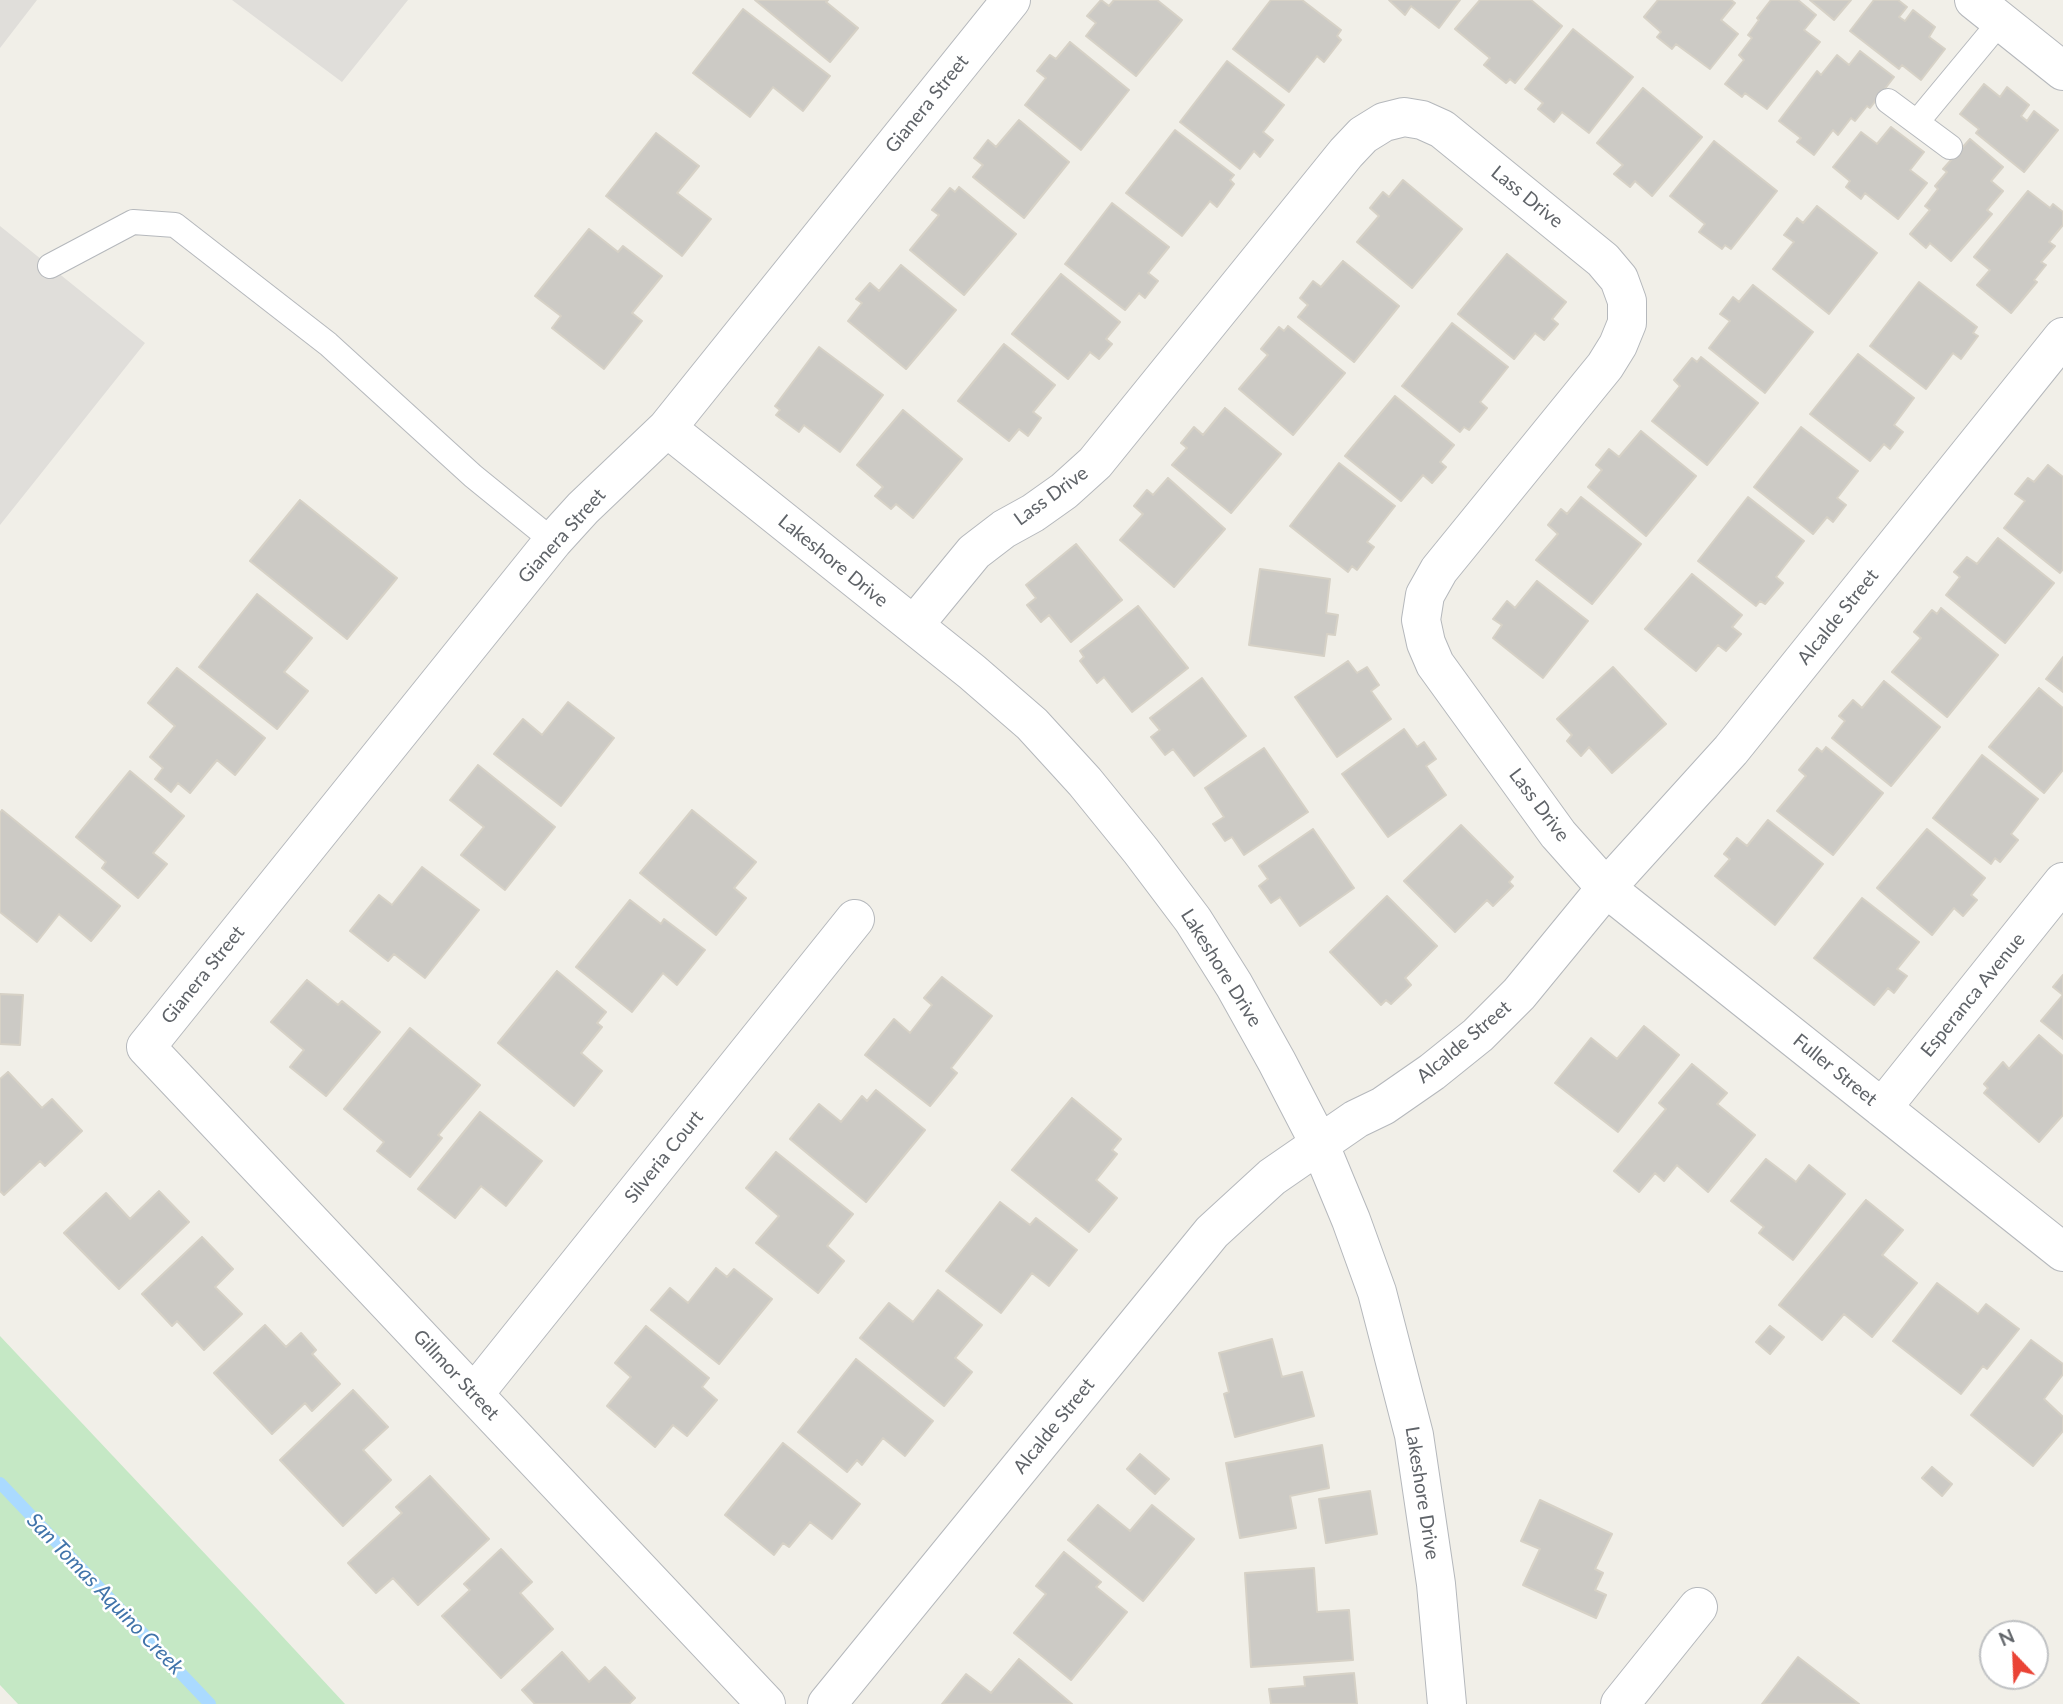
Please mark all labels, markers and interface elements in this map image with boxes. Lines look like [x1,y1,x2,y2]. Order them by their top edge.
street label: Gianera Street [881,50,973,158]
street label: Lass Drive [1486,161,1568,233]
street label: Lass Drive [1010,462,1092,530]
street label: Gianera Street [514,484,610,588]
street label: Lakeshore Drive [773,510,893,612]
street label: Alcalde Street [1793,565,1883,669]
street label: Lass Drive [1504,764,1574,846]
street label: Lakeshore Drive [1176,905,1266,1031]
street label: Gianera Street [157,921,249,1029]
street label: Esperanca Avenue [1916,928,2030,1062]
street label: Alcalde Street [1412,996,1516,1088]
street label: Fuller Street [1788,1029,1882,1111]
street label: Silveria Court [620,1106,708,1208]
street label: Gillmor Street [408,1325,504,1425]
street label: Alcalde Street [1009,1374,1099,1478]
street label: Lakeshore Drive [1400,1425,1444,1561]
water label: San Tomas Aquino Creek [21,1508,189,1680]
north arrow [1979,1620,2049,1690]
text: N [1995,1624,2018,1650]

